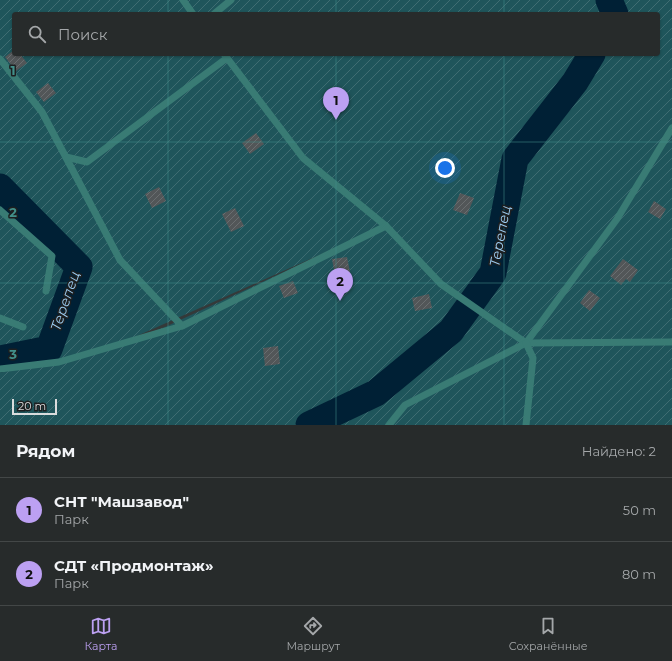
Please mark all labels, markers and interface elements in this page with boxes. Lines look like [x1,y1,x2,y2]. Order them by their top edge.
search box [12,12,660,56]
icon: search [26,23,48,45]
text: Поиск [58,25,107,44]
text: 1 [10,62,16,78]
pin: 1 [323,87,349,120]
your location [435,158,455,178]
text: 2 [9,204,17,220]
water label: Терепец [485,204,515,268]
pin: 2 [327,268,353,301]
water label: Терепец [46,269,84,333]
text: 3 [8,346,17,362]
scale bar [12,397,57,416]
text: 20 m [18,399,46,413]
text: Рядом [16,441,75,461]
text: Найдено: 2 [582,443,656,459]
text: СНТ "Машзавод" [54,492,189,511]
text: 1 [26,502,32,518]
text: 50 m [623,502,656,518]
text: Парк [54,511,89,527]
text: СДТ «Продмонтаж» [54,556,214,575]
text: 2 [25,566,33,582]
text: 80 m [622,566,656,582]
text: Парк [54,575,89,591]
tab: Карта [84,615,117,653]
tab: Маршрут [286,615,340,653]
tab: Сохранённые [509,615,588,653]

